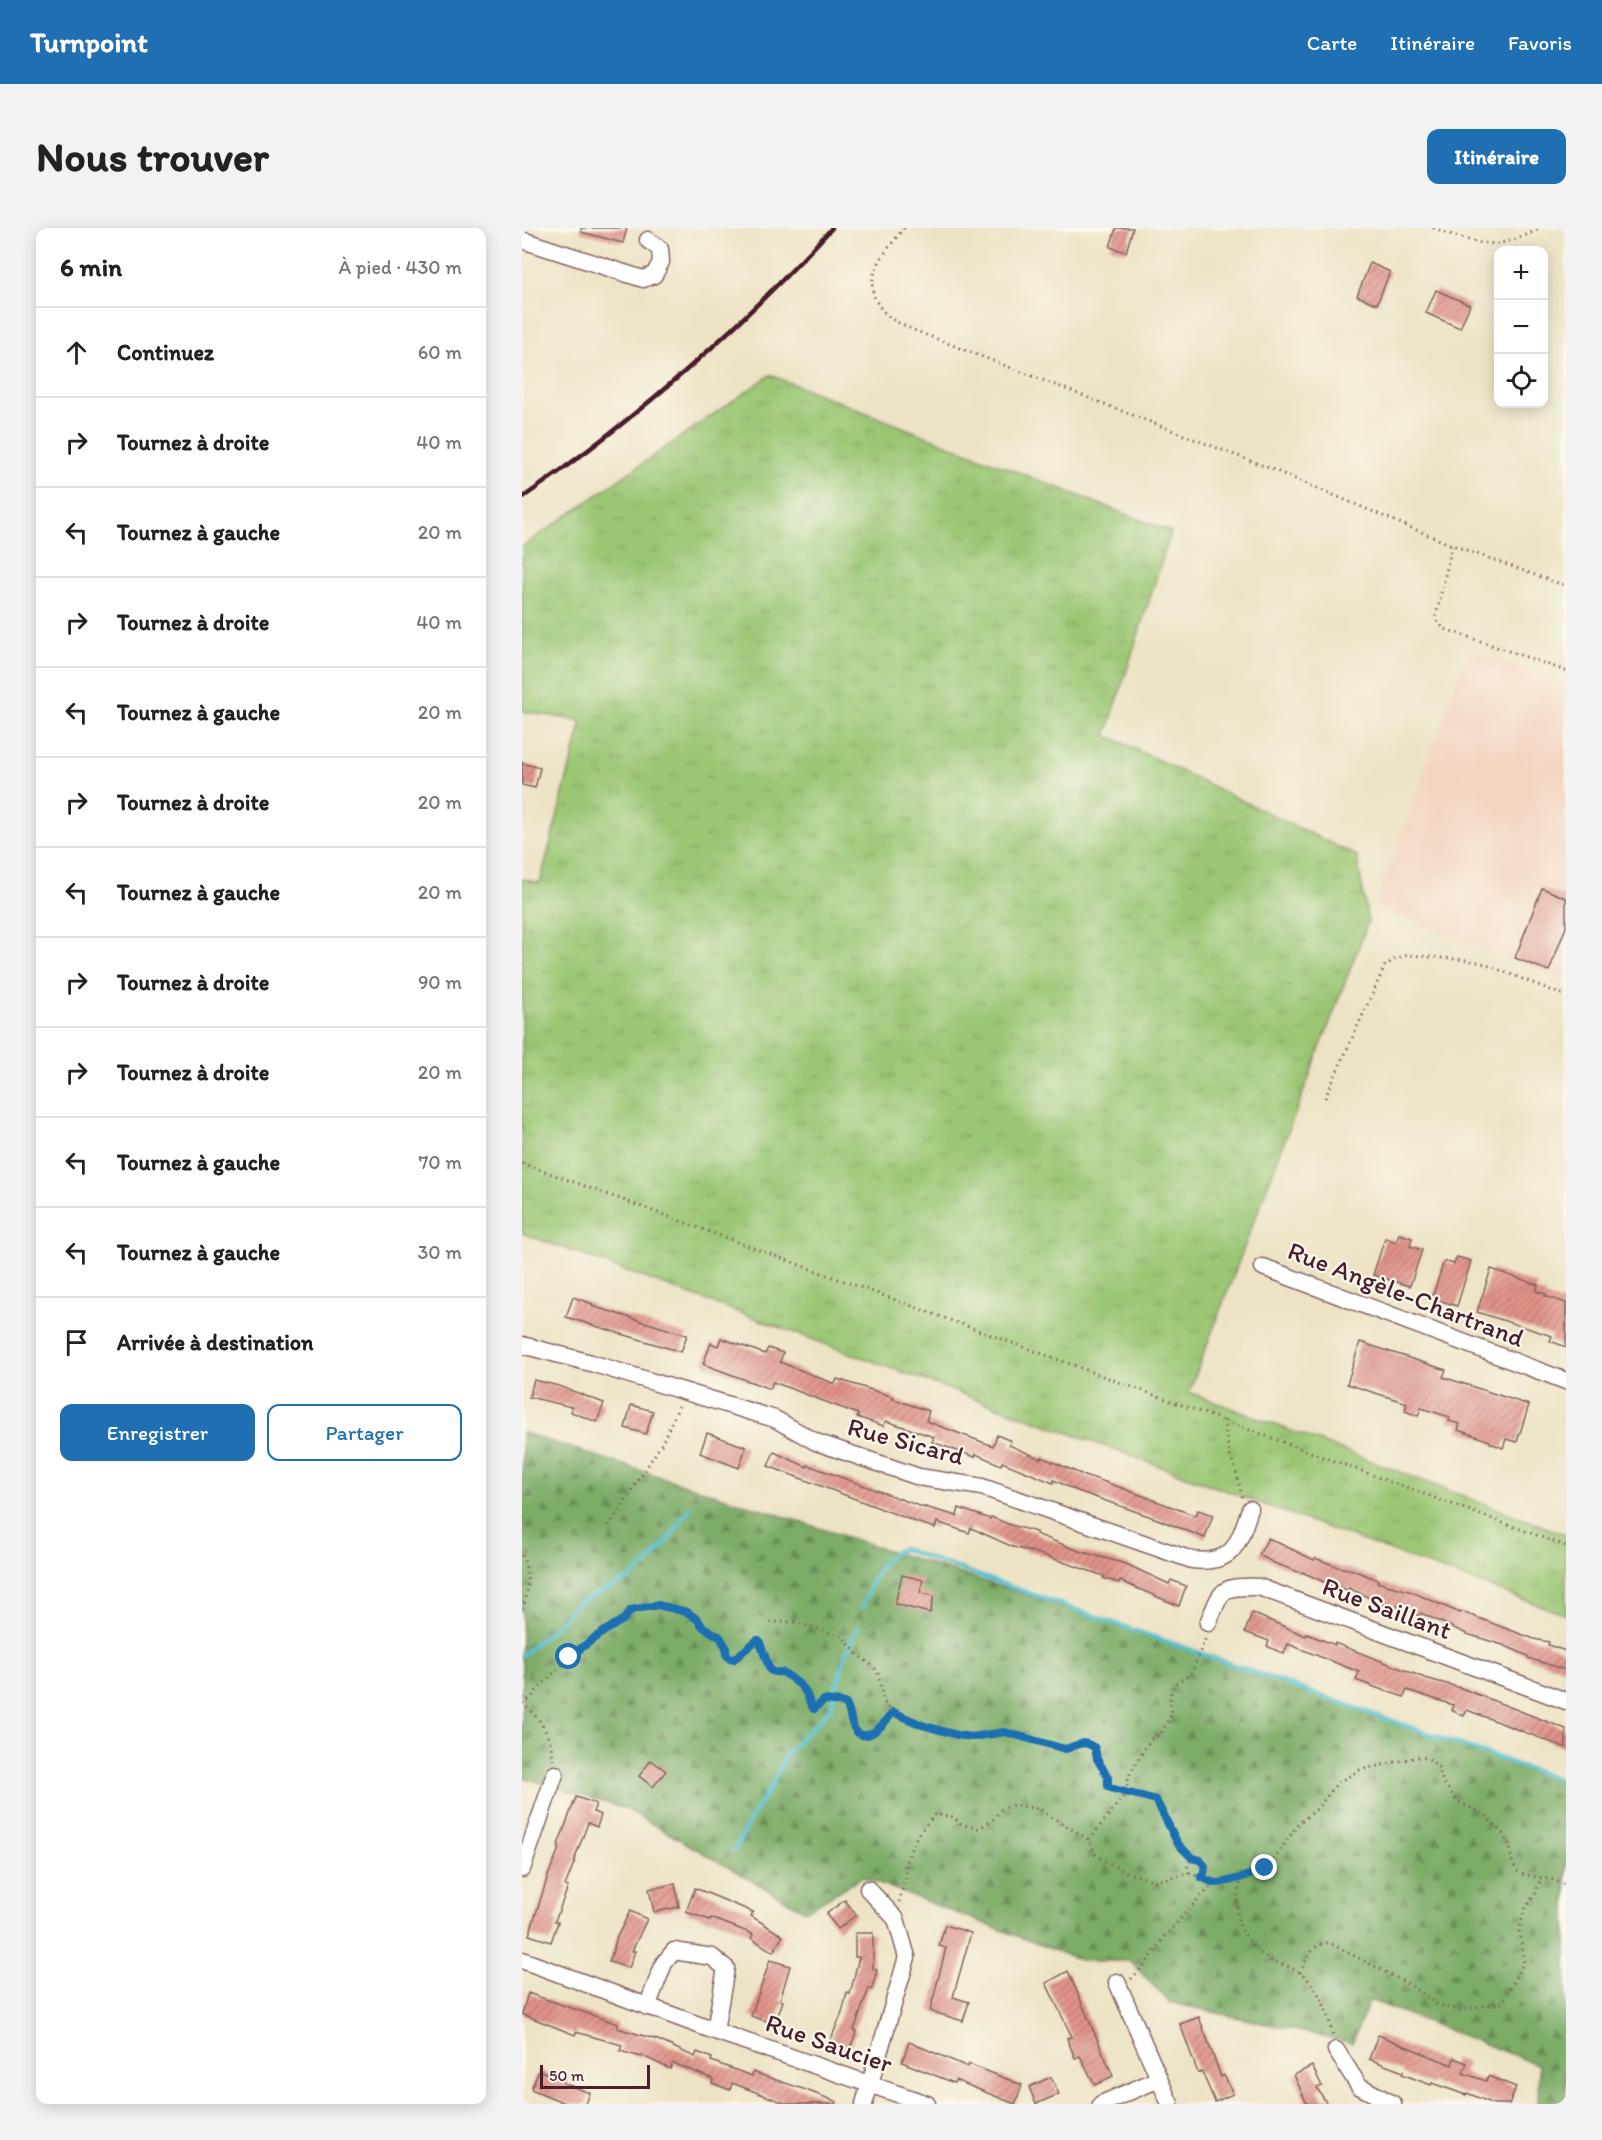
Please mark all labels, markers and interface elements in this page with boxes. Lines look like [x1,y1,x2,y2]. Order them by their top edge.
text: Turnpoint [30,25,148,59]
text: Carte [1307,30,1357,55]
text: Itinéraire [1390,30,1475,55]
text: Favoris [1508,30,1572,55]
button: Itinéraire [1427,129,1566,184]
text: Nous trouver [36,131,269,182]
map controls [1494,246,1548,408]
button: + [1494,246,1548,300]
text: 6 min [60,251,122,283]
text: À pied · 430 m [338,255,462,279]
button: − [1494,300,1548,354]
icon: ahead [60,336,93,369]
text: Continuez [117,339,214,366]
text: 60 m [418,340,462,364]
button: locate [1494,354,1548,408]
icon: right [60,426,93,459]
text: Tournez à droite [117,429,269,456]
text: 40 m [416,430,462,454]
icon: left [60,516,93,549]
text: Tournez à gauche [117,519,280,546]
text: 20 m [418,520,462,544]
icon: right [60,606,93,639]
text: Tournez à droite [117,609,269,636]
text: 40 m [416,610,462,634]
icon: left [60,696,93,729]
text: Tournez à gauche [117,699,280,726]
text: 20 m [418,700,462,724]
icon: right [60,786,93,819]
text: Tournez à droite [117,789,269,816]
text: 20 m [418,790,462,814]
icon: left [60,876,93,909]
text: Tournez à gauche [117,879,280,906]
text: 20 m [418,880,462,904]
icon: right [60,966,93,999]
text: Tournez à droite [117,969,269,996]
text: 90 m [418,970,462,994]
icon: right [60,1056,93,1089]
text: Tournez à droite [117,1059,269,1086]
text: 20 m [418,1060,462,1084]
icon: left [60,1146,93,1179]
text: Tournez à gauche [117,1149,280,1176]
text: 70 m [418,1150,462,1174]
street label: Rue Angèle-Chartrand [1283,1234,1529,1354]
icon: left [60,1236,93,1269]
text: Tournez à gauche [117,1239,280,1266]
text: 30 m [417,1240,462,1264]
icon: arrive [60,1326,93,1359]
text: Arrivée à destination [117,1329,313,1356]
button: Enregistrer [60,1404,255,1461]
button: Partager [267,1404,462,1461]
street label: Rue Sicard [844,1410,968,1472]
street label: Rue Saillant [1318,1570,1456,1646]
route start [555,1643,581,1669]
route end [1251,1854,1277,1880]
street label: Rue Saucier [761,2006,897,2080]
scale bar [540,2062,650,2090]
text: 50 m [549,2066,584,2085]

